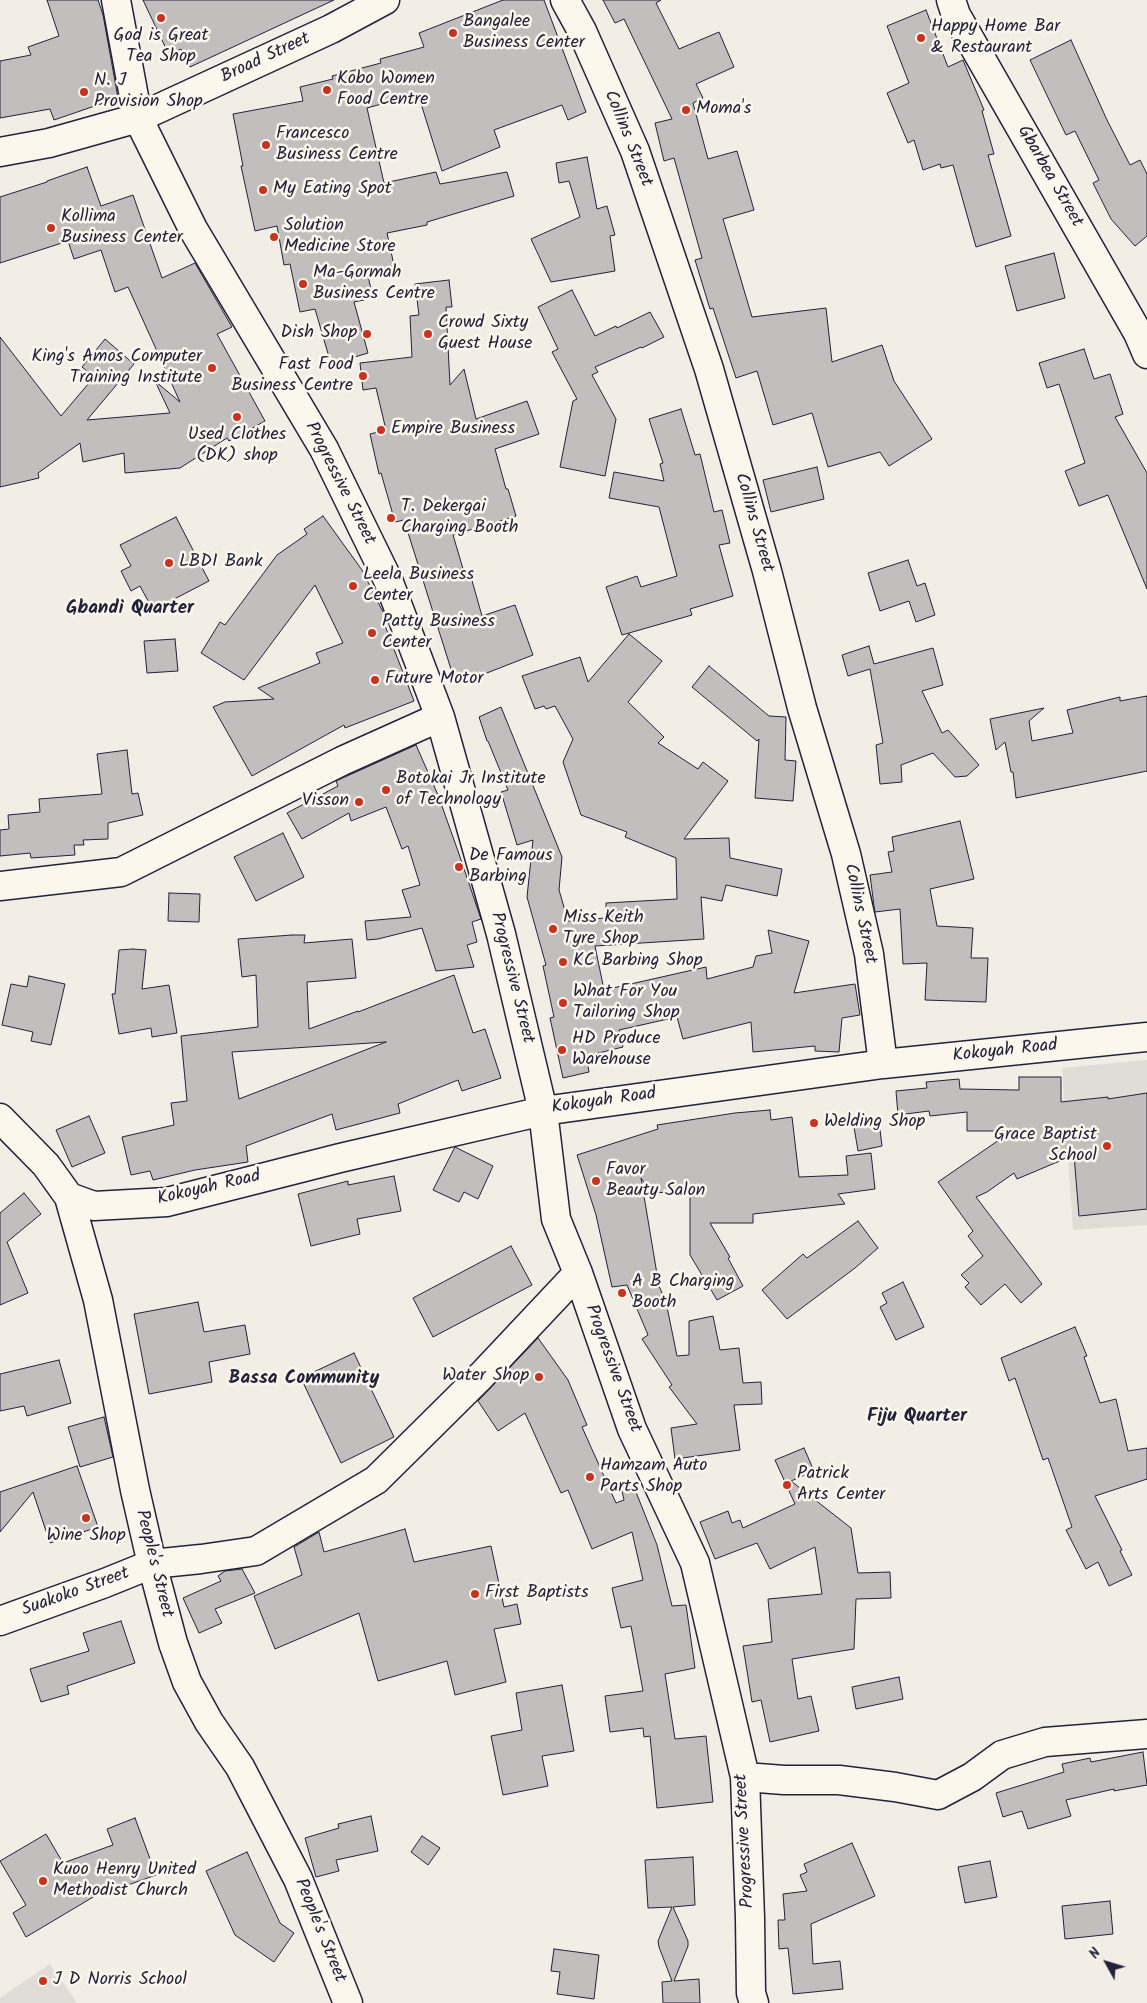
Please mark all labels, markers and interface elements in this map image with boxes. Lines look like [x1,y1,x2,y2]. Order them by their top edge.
marker: God is Great Tea Shop [155,12,167,24]
place label: Bangalee Business Center [463,12,585,54]
place label: Happy Home Bar & Restaurant [931,17,1060,59]
place label: God is Great Tea Shop [114,26,208,68]
marker: Bangalee Business Center [447,27,459,39]
street label: Broad Street [218,29,314,89]
marker: Happy Home Bar & Restaurant [915,32,927,44]
place label: Kobo Women Food Centre [337,69,435,112]
place label: N. J Provision Shop [94,71,203,114]
marker: Kobo Women Food Centre [321,84,333,96]
marker: N. J Provision Shop [78,86,90,98]
street label: Collins Street [598,88,656,190]
place label: Moma's [696,99,751,121]
marker: Moma's [680,104,692,116]
street label: Gbarbea Street [1011,122,1087,232]
place label: Francesco Business Centre [276,124,398,166]
marker: Francesco Business Centre [260,139,272,151]
place label: My Eating Spot [273,179,392,201]
marker: My Eating Spot [257,184,269,196]
place label: Kollima Business Center [61,207,183,250]
place label: Solution Medicine Store [284,216,396,258]
marker: Kollima Business Center [45,222,57,234]
marker: Solution Medicine Store [268,231,280,243]
place label: Ma-Gormah Business Centre [313,263,435,306]
marker: Ma-Gormah Business Centre [297,278,309,290]
place label: Crowd Sixty Guest House [438,313,532,356]
place label: Dish Shop [281,323,357,345]
marker: Dish Shop [361,328,373,340]
marker: Crowd Sixty Guest House [422,328,434,340]
place label: King's Amos Computer Training Institute [32,347,202,389]
place label: Fast Food Business Centre [231,355,353,398]
marker: King's Amos Computer Training Institute [206,362,218,374]
marker: Fast Food Business Centre [357,370,369,382]
marker: Used Clothes (DK) shop [231,411,243,423]
street label: Progressive Street [299,419,379,549]
place label: Empire Business [391,419,515,441]
marker: Empire Business [375,424,387,436]
place label: Used Clothes (DK) shop [188,425,286,468]
street label: Collins Street [729,471,777,575]
place label: T. Dekergai Charging Booth [401,497,518,540]
marker: T. Dekergai Charging Booth [385,512,397,524]
place label: LBDI Bank [179,552,263,574]
marker: LBDI Bank [163,557,175,569]
place label: Leela Business Center [363,565,474,608]
marker: Leela Business Center [347,580,359,592]
district label: Gbandi Quarter [66,599,194,621]
place label: Patty Business Center [382,612,495,654]
marker: Patty Business Center [366,627,378,639]
place label: Future Motor [385,669,483,691]
marker: Future Motor [369,674,381,686]
place label: Botokai Jr Institute of Technology [396,769,546,812]
marker: Botokai Jr Institute of Technology [380,784,392,796]
place label: Visson [302,791,349,813]
marker: Visson [353,796,365,808]
place label: De Famous Barbing [469,846,553,889]
marker: De Famous Barbing [453,861,465,873]
street label: Collins Street [838,862,880,966]
place label: Miss Keith Tyre Shop [563,908,644,951]
street label: Progressive Street [484,910,538,1046]
marker: Miss Keith Tyre Shop [547,923,559,935]
place label: KC Barbing Shop [573,951,703,973]
marker: KC Barbing Shop [557,956,569,968]
place label: What For You Tailoring Shop [573,982,679,1024]
marker: What For You Tailoring Shop [557,997,569,1009]
place label: HD Produce Warehouse [572,1029,661,1072]
street label: Kokoyah Road [952,1036,1058,1068]
marker: HD Produce Warehouse [556,1044,568,1056]
street label: Kokoyah Road [550,1084,658,1120]
place label: Welding Shop [824,1112,925,1134]
marker: Welding Shop [808,1117,820,1129]
place label: Grace Baptist School [994,1125,1097,1168]
marker: Grace Baptist School [1101,1140,1113,1152]
place label: Favor Beauty Salon [606,1160,705,1202]
street label: Kokoyah Road [155,1167,263,1211]
marker: Favor Beauty Salon [590,1175,602,1187]
place label: A B Charging Booth [632,1272,735,1315]
marker: A B Charging Booth [616,1287,628,1299]
street label: Progressive Street [579,1302,645,1436]
place label: Water Shop [442,1366,529,1388]
district label: Bassa Community [229,1369,379,1391]
marker: Water Shop [533,1371,545,1383]
district label: Fiju Quarter [867,1407,967,1429]
place label: Hamzam Auto Parts Shop [600,1456,707,1498]
place label: Patrick Arts Center [797,1464,885,1506]
marker: Hamzam Auto Parts Shop [584,1471,596,1483]
marker: Patrick Arts Center [781,1479,793,1491]
street label: People's Street [129,1508,177,1620]
marker: Wine Shop [80,1512,92,1524]
place label: Wine Shop [46,1526,126,1548]
street label: Suakoko Street [19,1564,133,1622]
place label: First Baptists [485,1583,589,1605]
marker: First Baptists [469,1588,481,1600]
street label: Progressive Street [732,1773,760,1909]
place label: Kuoo Henry United Methodist Church [53,1860,196,1902]
marker: Kuoo Henry United Methodist Church [37,1875,49,1887]
street label: People's Street [288,1876,350,1986]
north arrow [1082,1938,1132,1988]
text: N [1084,1943,1107,1964]
place label: J D Norris School [53,1970,187,1992]
marker: J D Norris School [37,1975,49,1987]

